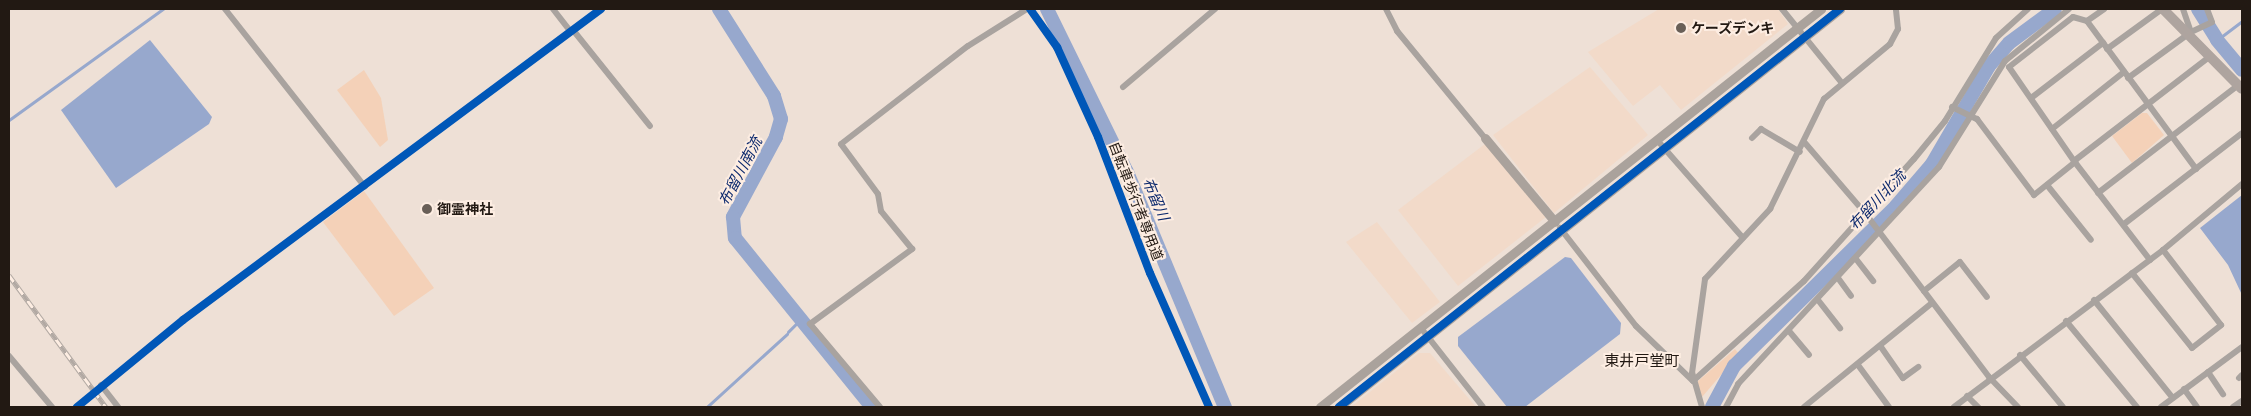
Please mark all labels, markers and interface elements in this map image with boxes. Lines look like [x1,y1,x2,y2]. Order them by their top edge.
place label: ケーズデンキ [1691,20,1775,36]
marker: ケーズデンキ [1675,22,1687,34]
water label: 布留川南流 [714,134,766,208]
street label: 自転車歩行者専用道 [1106,139,1166,263]
water label: 布留川北流 [1845,166,1909,234]
water label: 布留川 [1139,175,1173,223]
place label: 御霊神社 [437,201,493,217]
marker: 御霊神社 [421,203,433,215]
district label: 東井戸堂町 [1605,352,1679,370]

